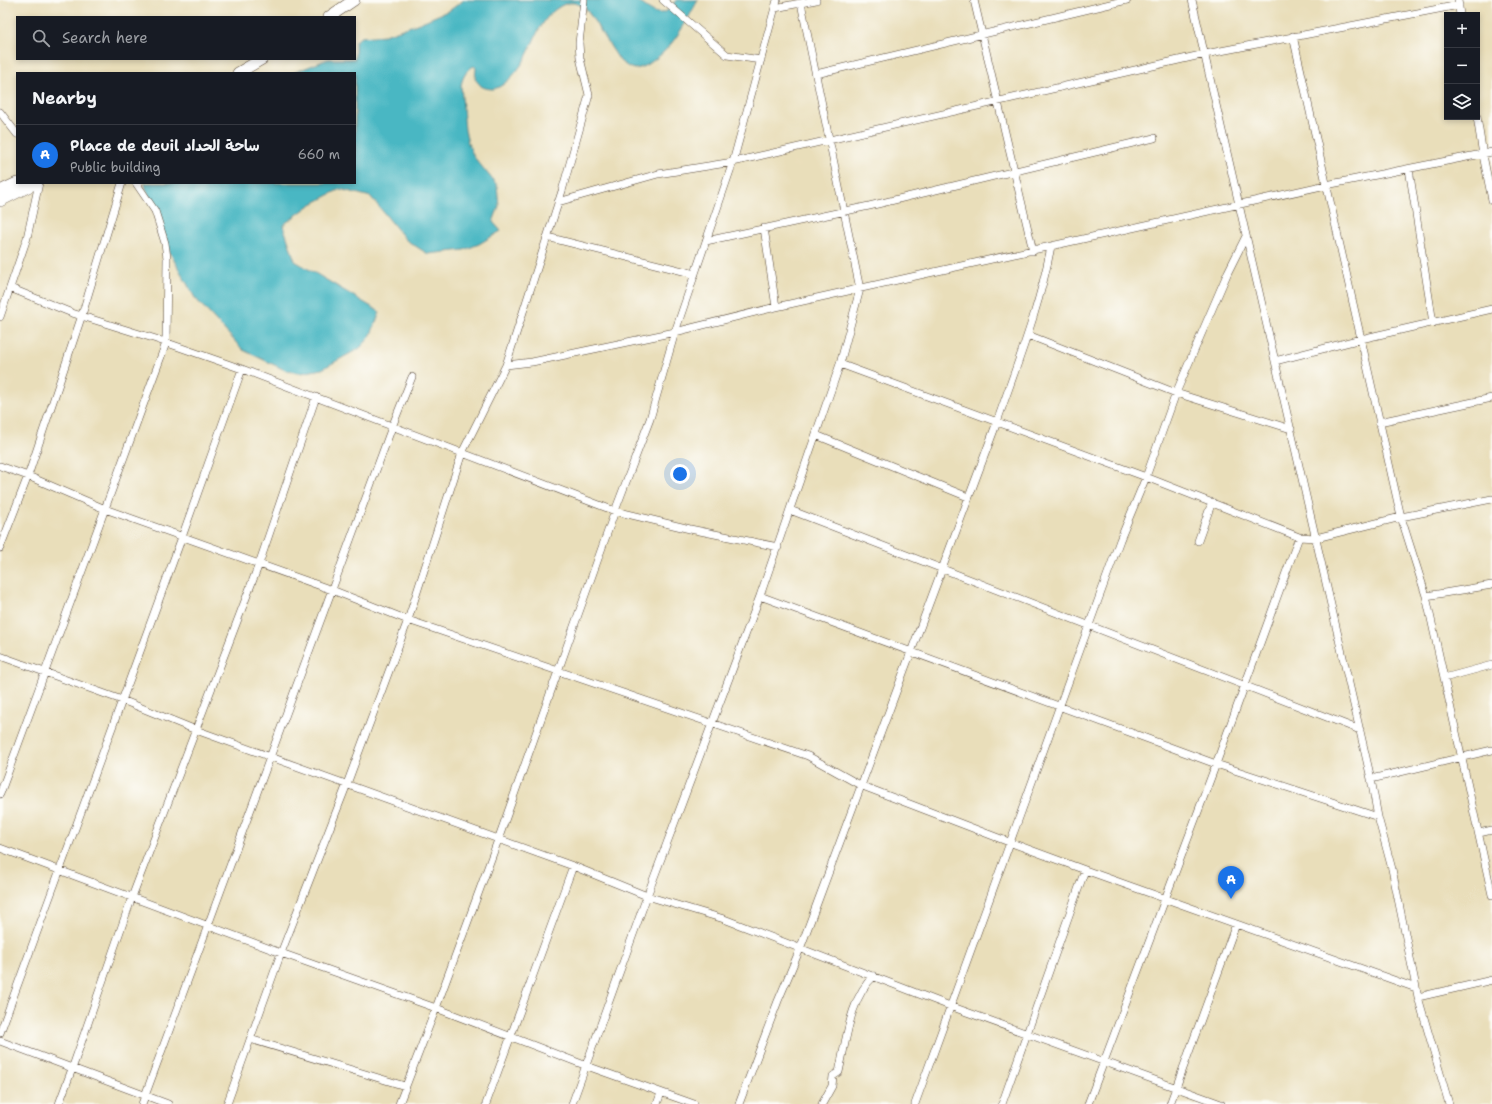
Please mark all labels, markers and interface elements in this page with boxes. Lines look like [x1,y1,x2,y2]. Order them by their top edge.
map controls [1444,12,1480,120]
button: + [1444,12,1480,48]
search box [16,16,356,60]
icon: search [30,27,52,49]
text: Search here [62,28,148,48]
button: − [1444,48,1480,84]
button: layers [1444,84,1480,120]
text: Nearby [32,87,97,109]
text: Place de deuil ساحة الحداد [70,136,259,156]
text: A [40,146,50,163]
text: 660 m [298,146,340,163]
text: Public building [70,159,161,176]
your location [670,464,690,484]
pin: A [1218,866,1244,899]

